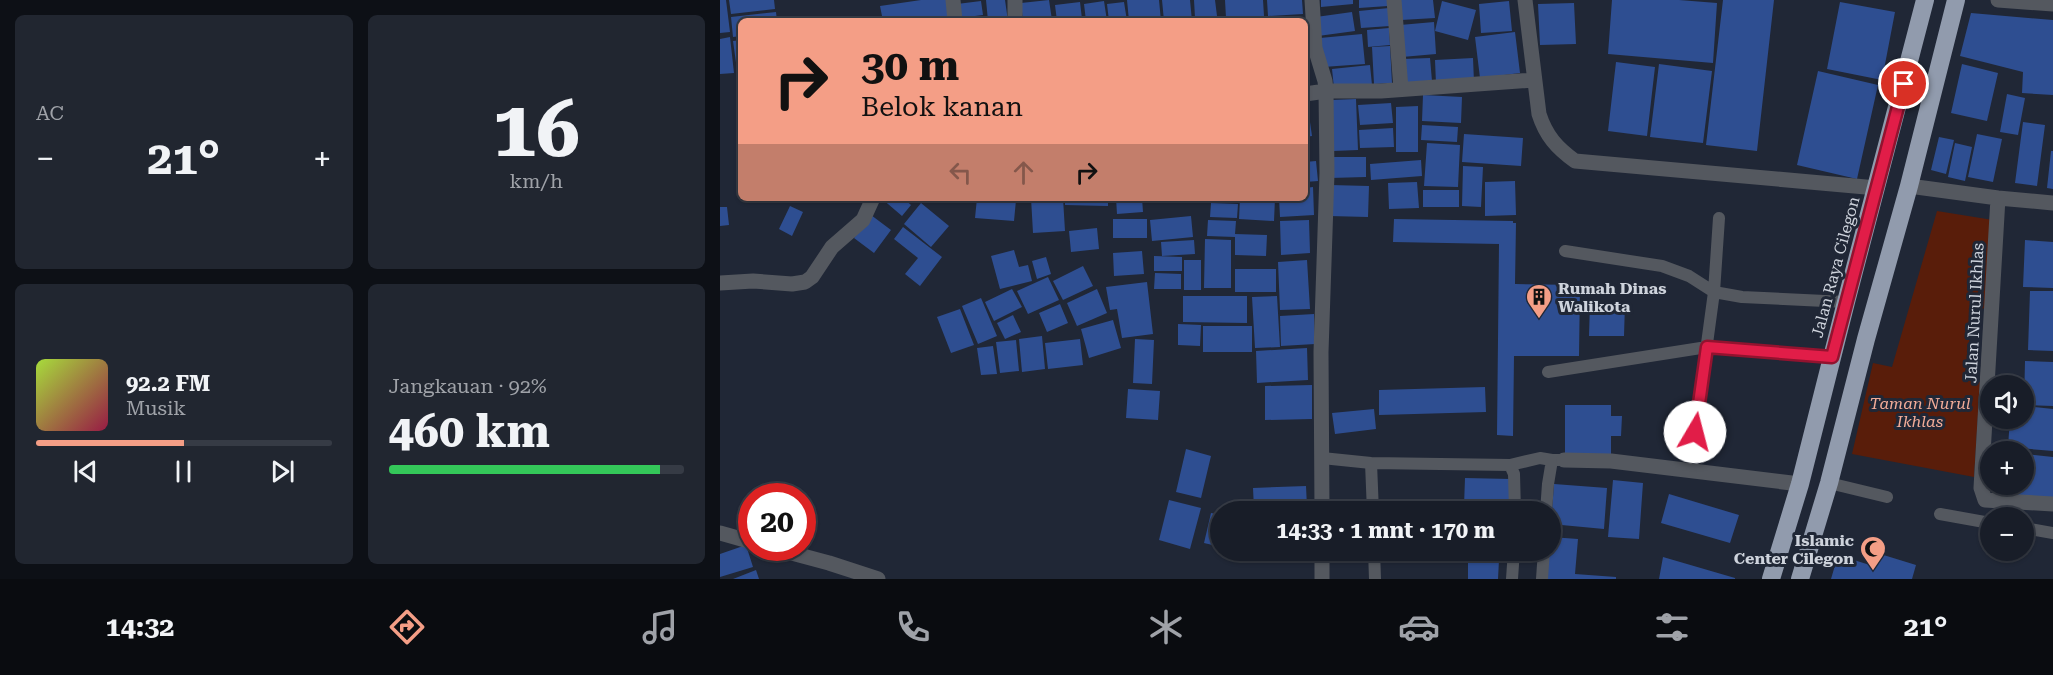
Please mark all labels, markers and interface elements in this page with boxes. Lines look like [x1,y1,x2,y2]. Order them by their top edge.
text: 30 m [861,41,959,90]
icon: right [762,42,840,120]
pin [1878,58,1929,109]
icon: arrive [1887,67,1920,100]
text: 16 [493,84,580,175]
text: Belok kanan [861,91,1023,123]
text: AC [36,101,64,125]
text: 21° [147,132,220,185]
text: − [36,139,54,178]
text: + [313,139,332,178]
icon: left [944,156,977,189]
icon: ahead [1007,156,1040,189]
icon: right [1070,156,1103,189]
text: km/h [509,169,563,193]
street label: Jalan Raya Cilegon [1807,194,1864,340]
street label: Jalan Nurul Ikhlas [1961,242,1988,384]
place label: Rumah Dinas Walikota [1558,279,1666,316]
building icon: Rumah Dinas Walikota [1524,282,1554,320]
text: 92.2 FM [126,371,210,396]
text: Jangkauan · 92% [389,374,547,398]
map controls [1980,375,2034,561]
button: sound [1980,375,2034,429]
park label: Taman Nurul Ikhlas [1869,394,1971,431]
text: Musik [126,396,186,420]
position arrow [1663,400,1727,464]
text: 460 km [389,405,550,458]
button: + [1980,441,2034,495]
icon: previous [69,455,102,488]
icon: pause [167,455,200,488]
icon: next [266,455,299,488]
speed limit sign: 20 [738,483,816,561]
button: − [1980,507,2034,561]
text: 14:33 · 1 mnt · 170 m [1276,518,1495,543]
place label: Islamic Center Cilegon [1734,531,1854,568]
mosque icon: Islamic Center Cilegon [1858,534,1888,572]
icon: directions [386,606,428,648]
icon: music [639,606,681,648]
icon: phone [892,606,934,648]
icon: climate [1145,606,1187,648]
icon: car [1398,606,1440,648]
icon: filters [1651,606,1693,648]
text: 14:32 [106,611,174,643]
text: 21° [1904,611,1947,643]

